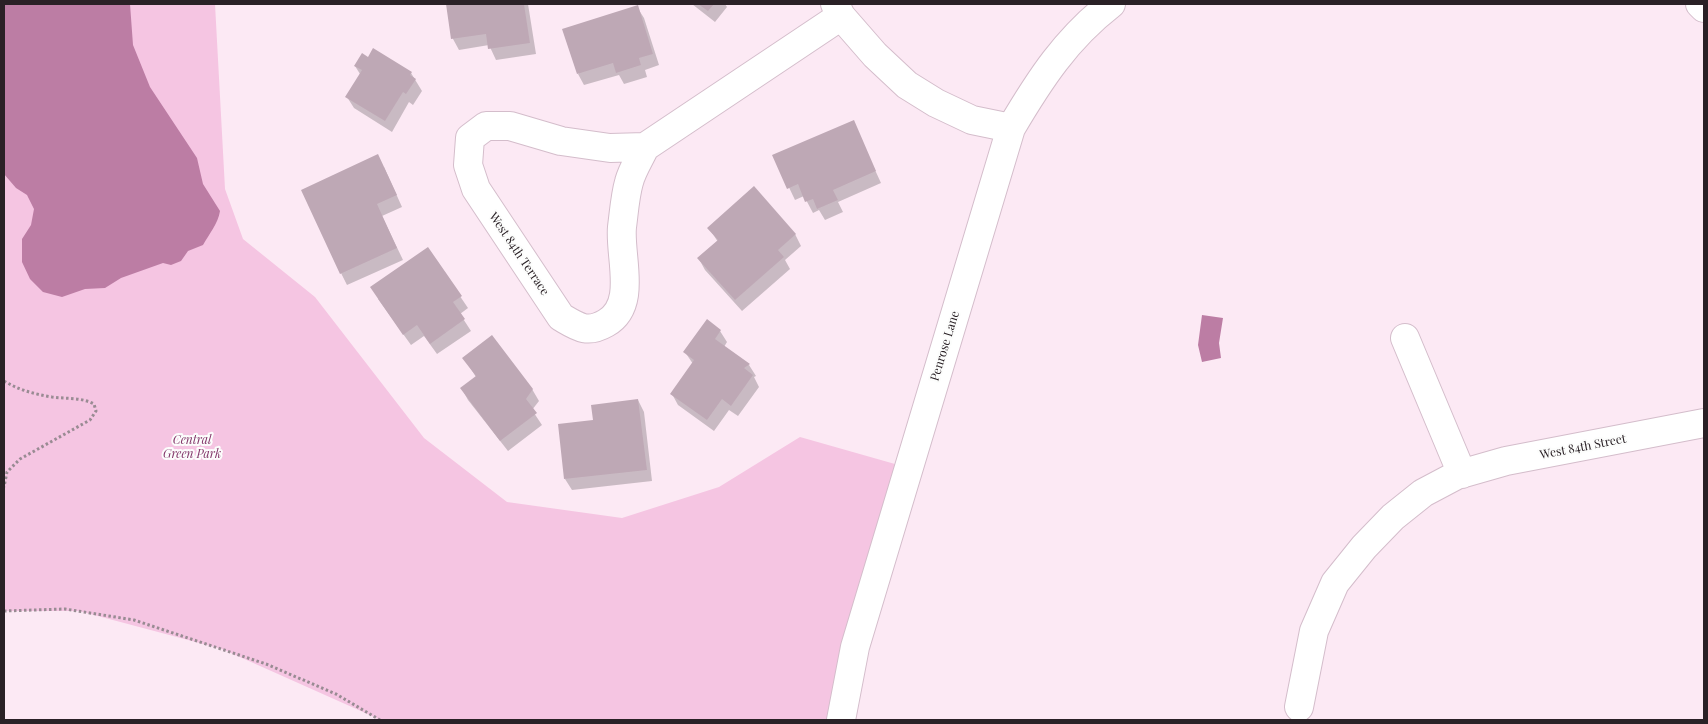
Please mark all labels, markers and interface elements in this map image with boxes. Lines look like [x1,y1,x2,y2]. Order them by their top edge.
street label: West 84th Terrace [486,210,552,298]
street label: Penrose Lane [928,309,962,383]
street label: West 84th Street [1539,432,1627,462]
park label: Central Green Park [163,433,221,461]

